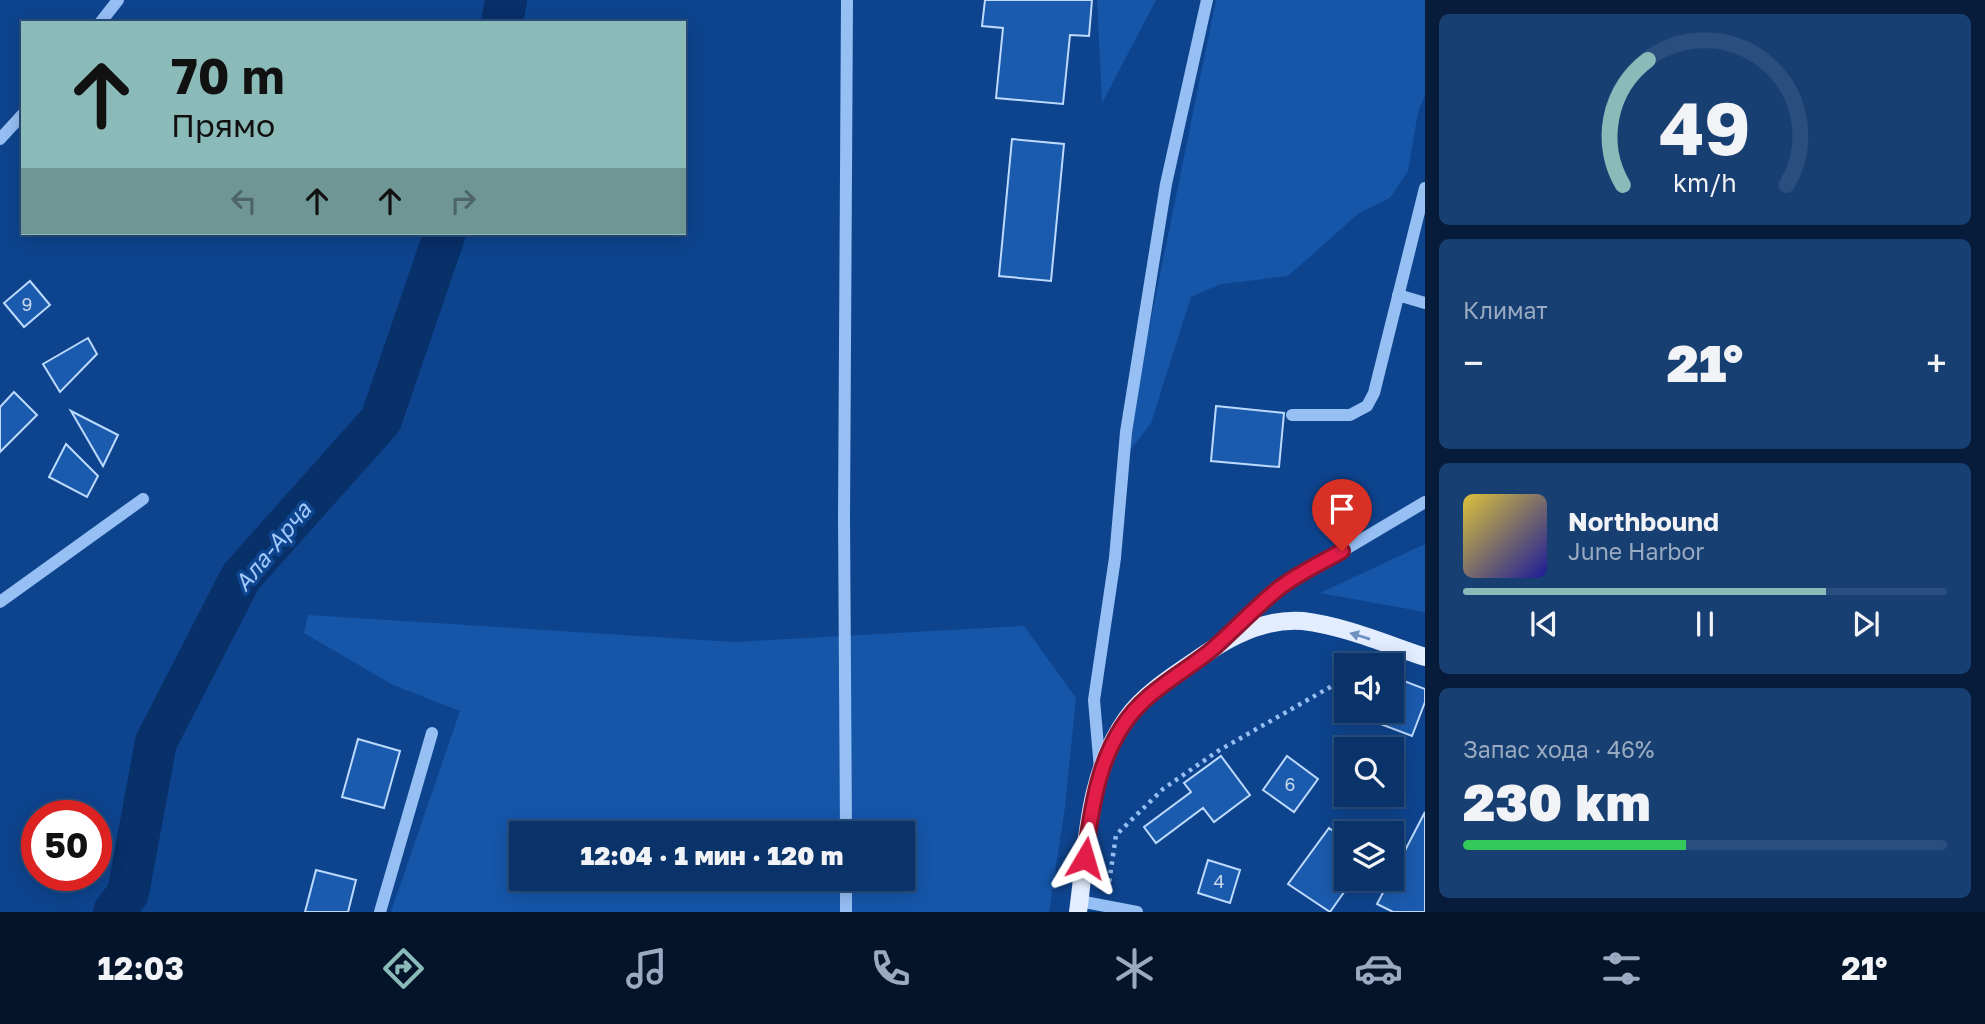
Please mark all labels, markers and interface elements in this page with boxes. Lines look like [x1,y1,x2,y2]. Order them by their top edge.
text: 70 m [171,46,285,105]
icon: ahead [56,49,147,140]
text: 49 [1659,85,1751,172]
text: Прямо [171,106,275,144]
text: km/h [1673,167,1737,198]
icon: left [225,182,263,220]
icon: ahead [298,182,336,220]
icon: ahead [371,182,409,220]
icon: right [444,182,482,220]
house number: 9 [22,293,32,315]
text: Климат [1463,296,1548,324]
text: 21° [1667,331,1743,393]
text: − [1463,340,1484,385]
text: + [1926,340,1947,385]
pin [1312,479,1372,551]
icon: arrive [1323,490,1361,528]
water label: Ала-Арча [228,495,317,596]
text: Northbound [1568,506,1719,537]
text: June Harbor [1568,537,1704,565]
icon: previous [1525,605,1563,643]
icon: pause [1686,605,1724,643]
icon: next [1847,605,1885,643]
one-way arrow [1350,630,1371,640]
map controls [1334,653,1404,891]
button: sound [1334,653,1404,723]
text: Запас хода · 46% [1463,735,1654,763]
button: search [1334,737,1404,807]
text: 230 km [1463,770,1651,832]
house number: 6 [1285,773,1295,795]
speed limit sign: 50 [21,800,112,891]
position arrow [1048,821,1122,895]
button: layers [1334,821,1404,891]
text: 12:04 · 1 мин · 120 m [581,840,843,871]
house number: 4 [1214,870,1225,892]
icon: directions [379,944,428,993]
icon: music [622,944,671,993]
icon: phone [866,944,915,993]
icon: climate [1110,944,1159,993]
icon: car [1354,944,1403,993]
icon: filters [1597,944,1646,993]
text: 12:03 [97,949,184,987]
text: 21° [1841,949,1888,987]

